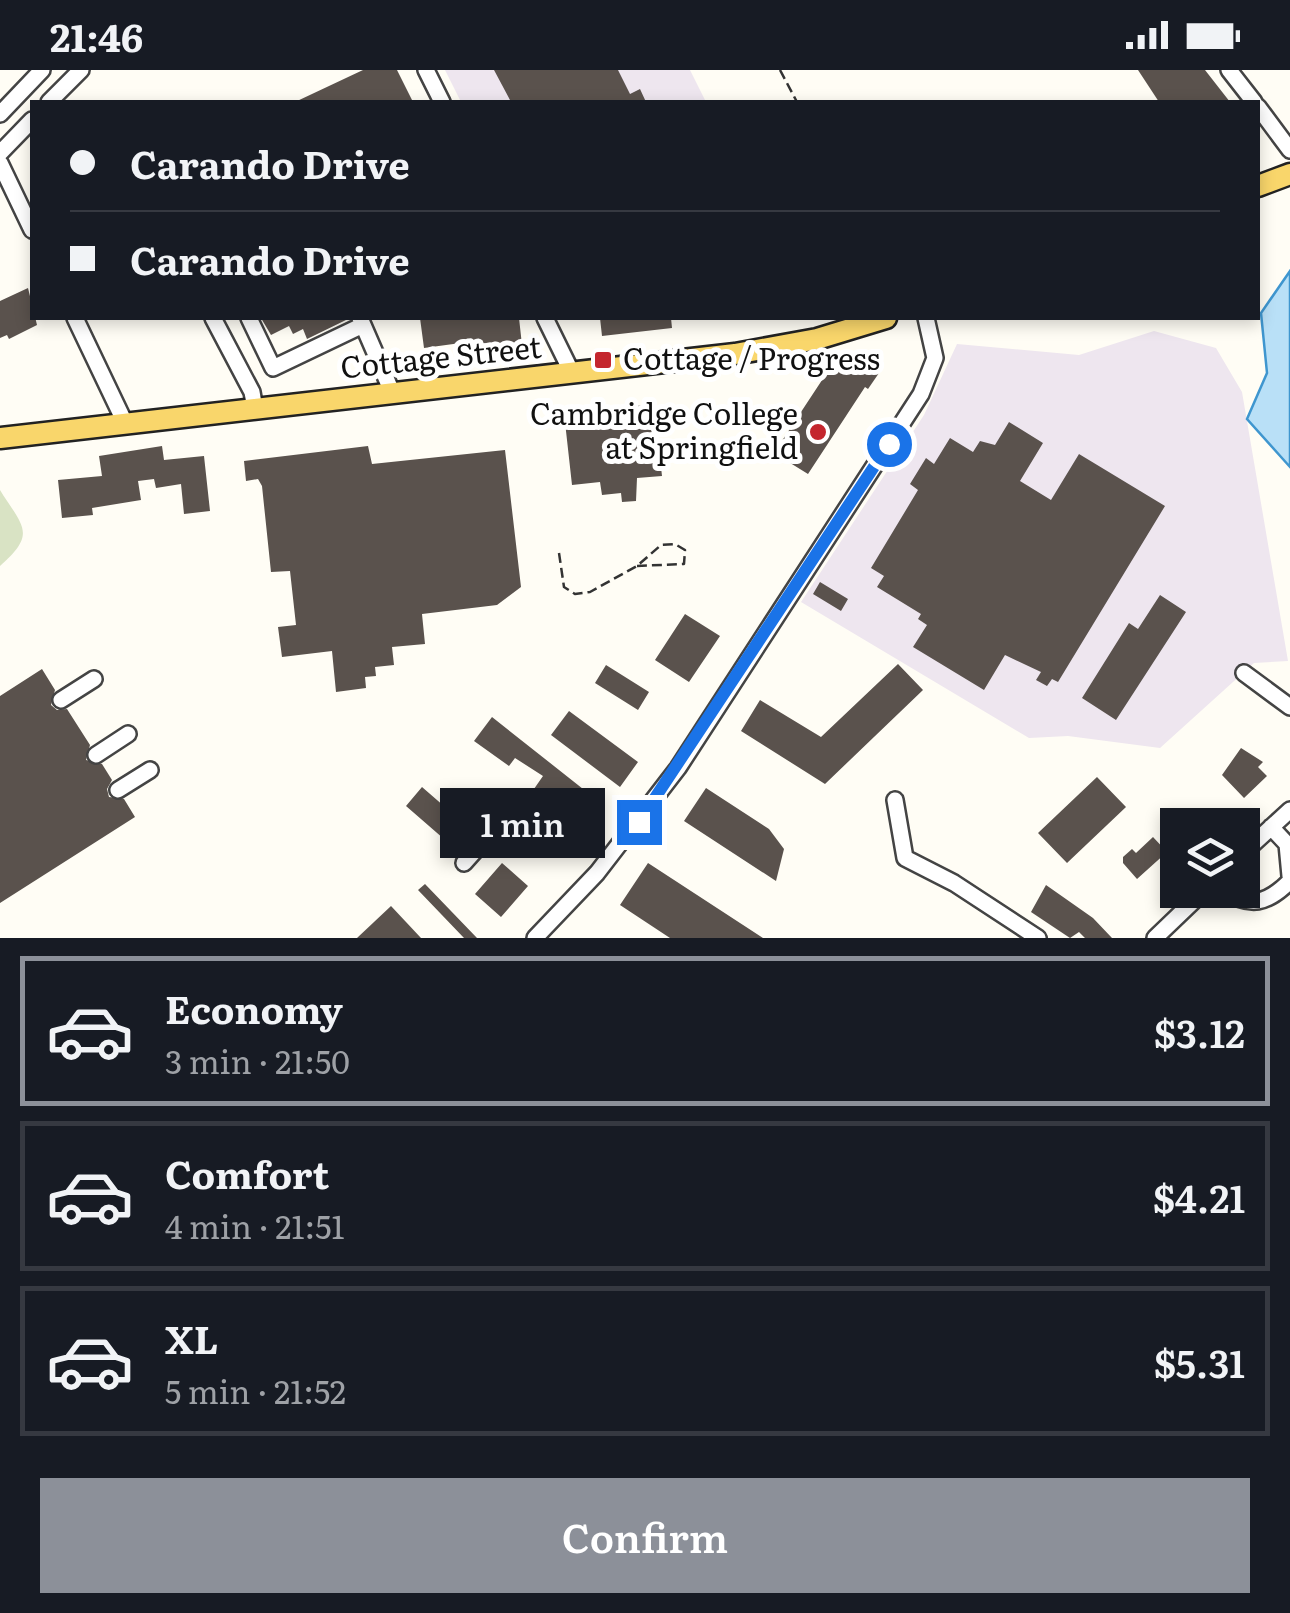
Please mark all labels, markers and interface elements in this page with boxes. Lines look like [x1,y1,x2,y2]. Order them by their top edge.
text: 21:46 [50,7,143,64]
text: Carando Drive [130,134,410,191]
text: Carando Drive [130,230,410,287]
street label: Cottage Street [338,323,543,387]
place label: Cottage / Progress [623,335,880,379]
marker: Cottage / Progress [592,349,614,371]
place label: Cambridge College at Springfield [530,390,798,468]
marker: Cambridge College at Springfield [807,421,829,443]
route start [867,422,912,467]
callout: 1 min [439,787,604,857]
text: 1 min [480,799,565,847]
route end [617,800,662,845]
map controls [1160,808,1260,908]
button: layers [1160,808,1260,908]
text: Economy [165,979,343,1036]
icon: car [45,986,135,1076]
text: $3.12 [1154,1003,1245,1060]
text: 3 min · 21:50 [165,1036,350,1084]
text: Comfort [165,1144,329,1201]
icon: car [45,1151,135,1241]
text: $4.21 [1153,1168,1245,1225]
text: 4 min · 21:51 [165,1201,345,1249]
text: XL [165,1309,218,1366]
icon: car [45,1316,135,1406]
text: $5.31 [1154,1333,1245,1390]
text: 5 min · 21:52 [165,1366,346,1414]
button: Confirm [40,1478,1250,1593]

